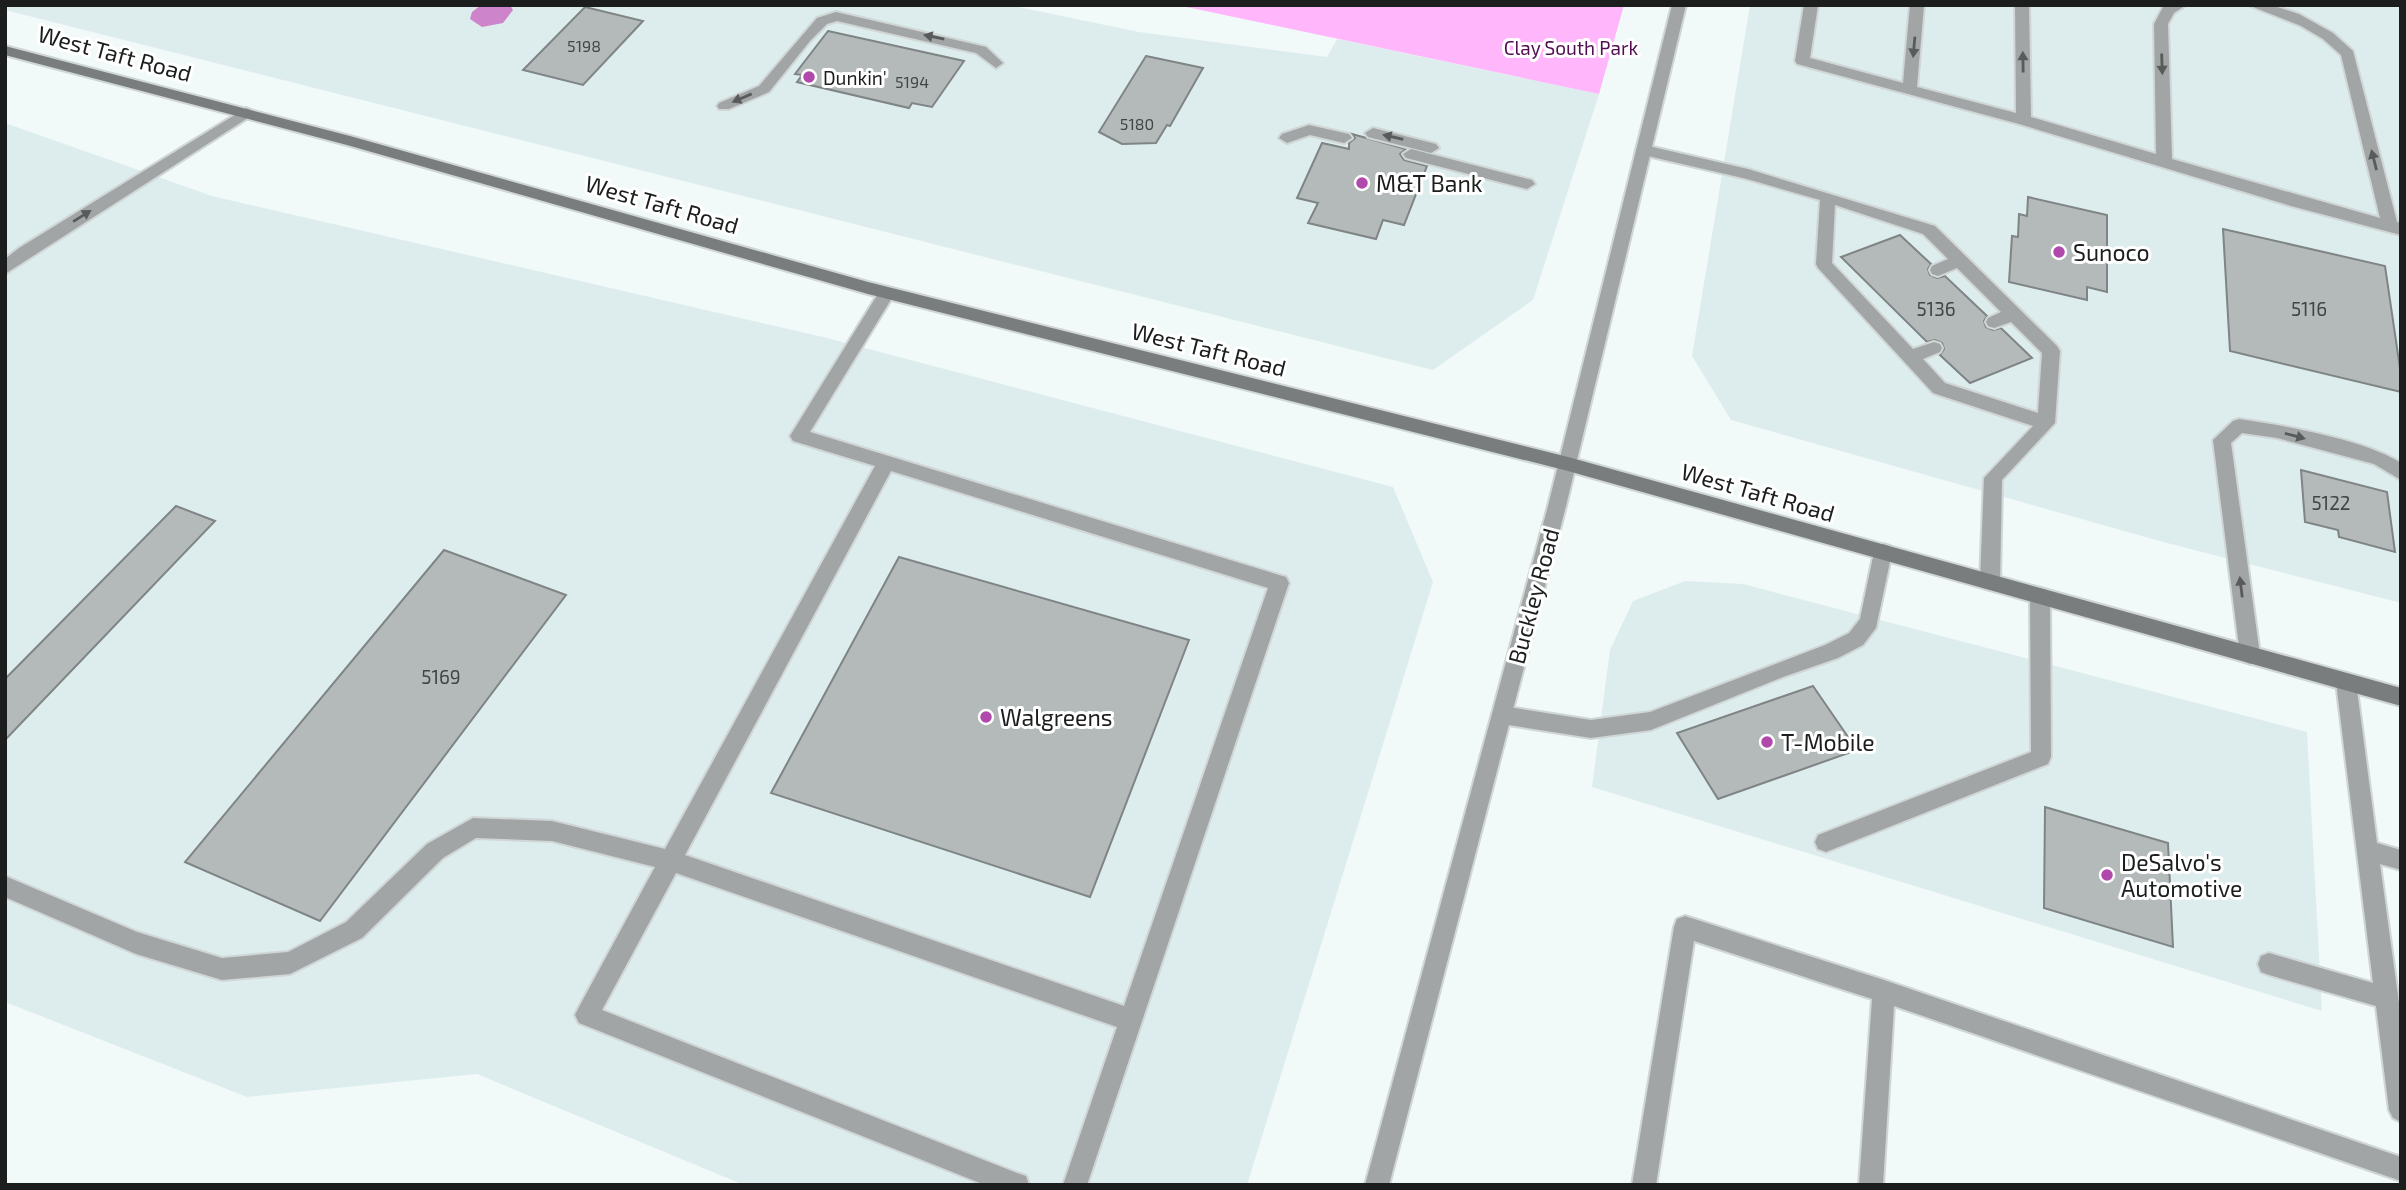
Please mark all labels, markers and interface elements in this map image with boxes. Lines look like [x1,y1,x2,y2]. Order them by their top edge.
street label: West Taft Road [35,19,195,87]
one-way arrow [923,32,945,43]
house number: 5198 [567,36,601,55]
park label: Clay South Park [1504,36,1639,59]
one-way arrow [1908,36,1919,58]
one-way arrow [2017,51,2029,73]
one-way arrow [2156,54,2167,76]
place label: Dunkin' [823,66,887,89]
marker: Dunkin' [801,69,817,85]
house number: 5194 [895,72,929,91]
one-way arrow [732,93,753,104]
house number: 5180 [1120,114,1154,133]
one-way arrow [1382,132,1404,143]
one-way arrow [2368,149,2379,171]
street label: West Taft Road [582,169,742,239]
place label: M&T Bank [1376,169,1483,197]
marker: M&T Bank [1354,175,1370,191]
one-way arrow [73,209,92,222]
place label: Sunoco [2073,238,2150,266]
marker: Sunoco [2051,244,2067,260]
house number: 5136 [1916,297,1956,320]
house number: 5116 [2291,297,2327,320]
street label: West Taft Road [1129,316,1289,382]
one-way arrow [2284,431,2306,442]
street label: West Taft Road [1678,457,1838,527]
house number: 5122 [2311,491,2351,514]
street label: Buckley Road [1501,525,1565,667]
one-way arrow [2236,576,2247,598]
house number: 5169 [421,665,461,688]
place label: Walgreens [1000,703,1113,731]
marker: Walgreens [978,709,994,725]
place label: T-Mobile [1781,728,1875,756]
marker: T-Mobile [1759,734,1775,750]
place label: DeSalvo's Automotive [2121,848,2242,902]
marker: DeSalvo's Automotive [2099,867,2115,883]

